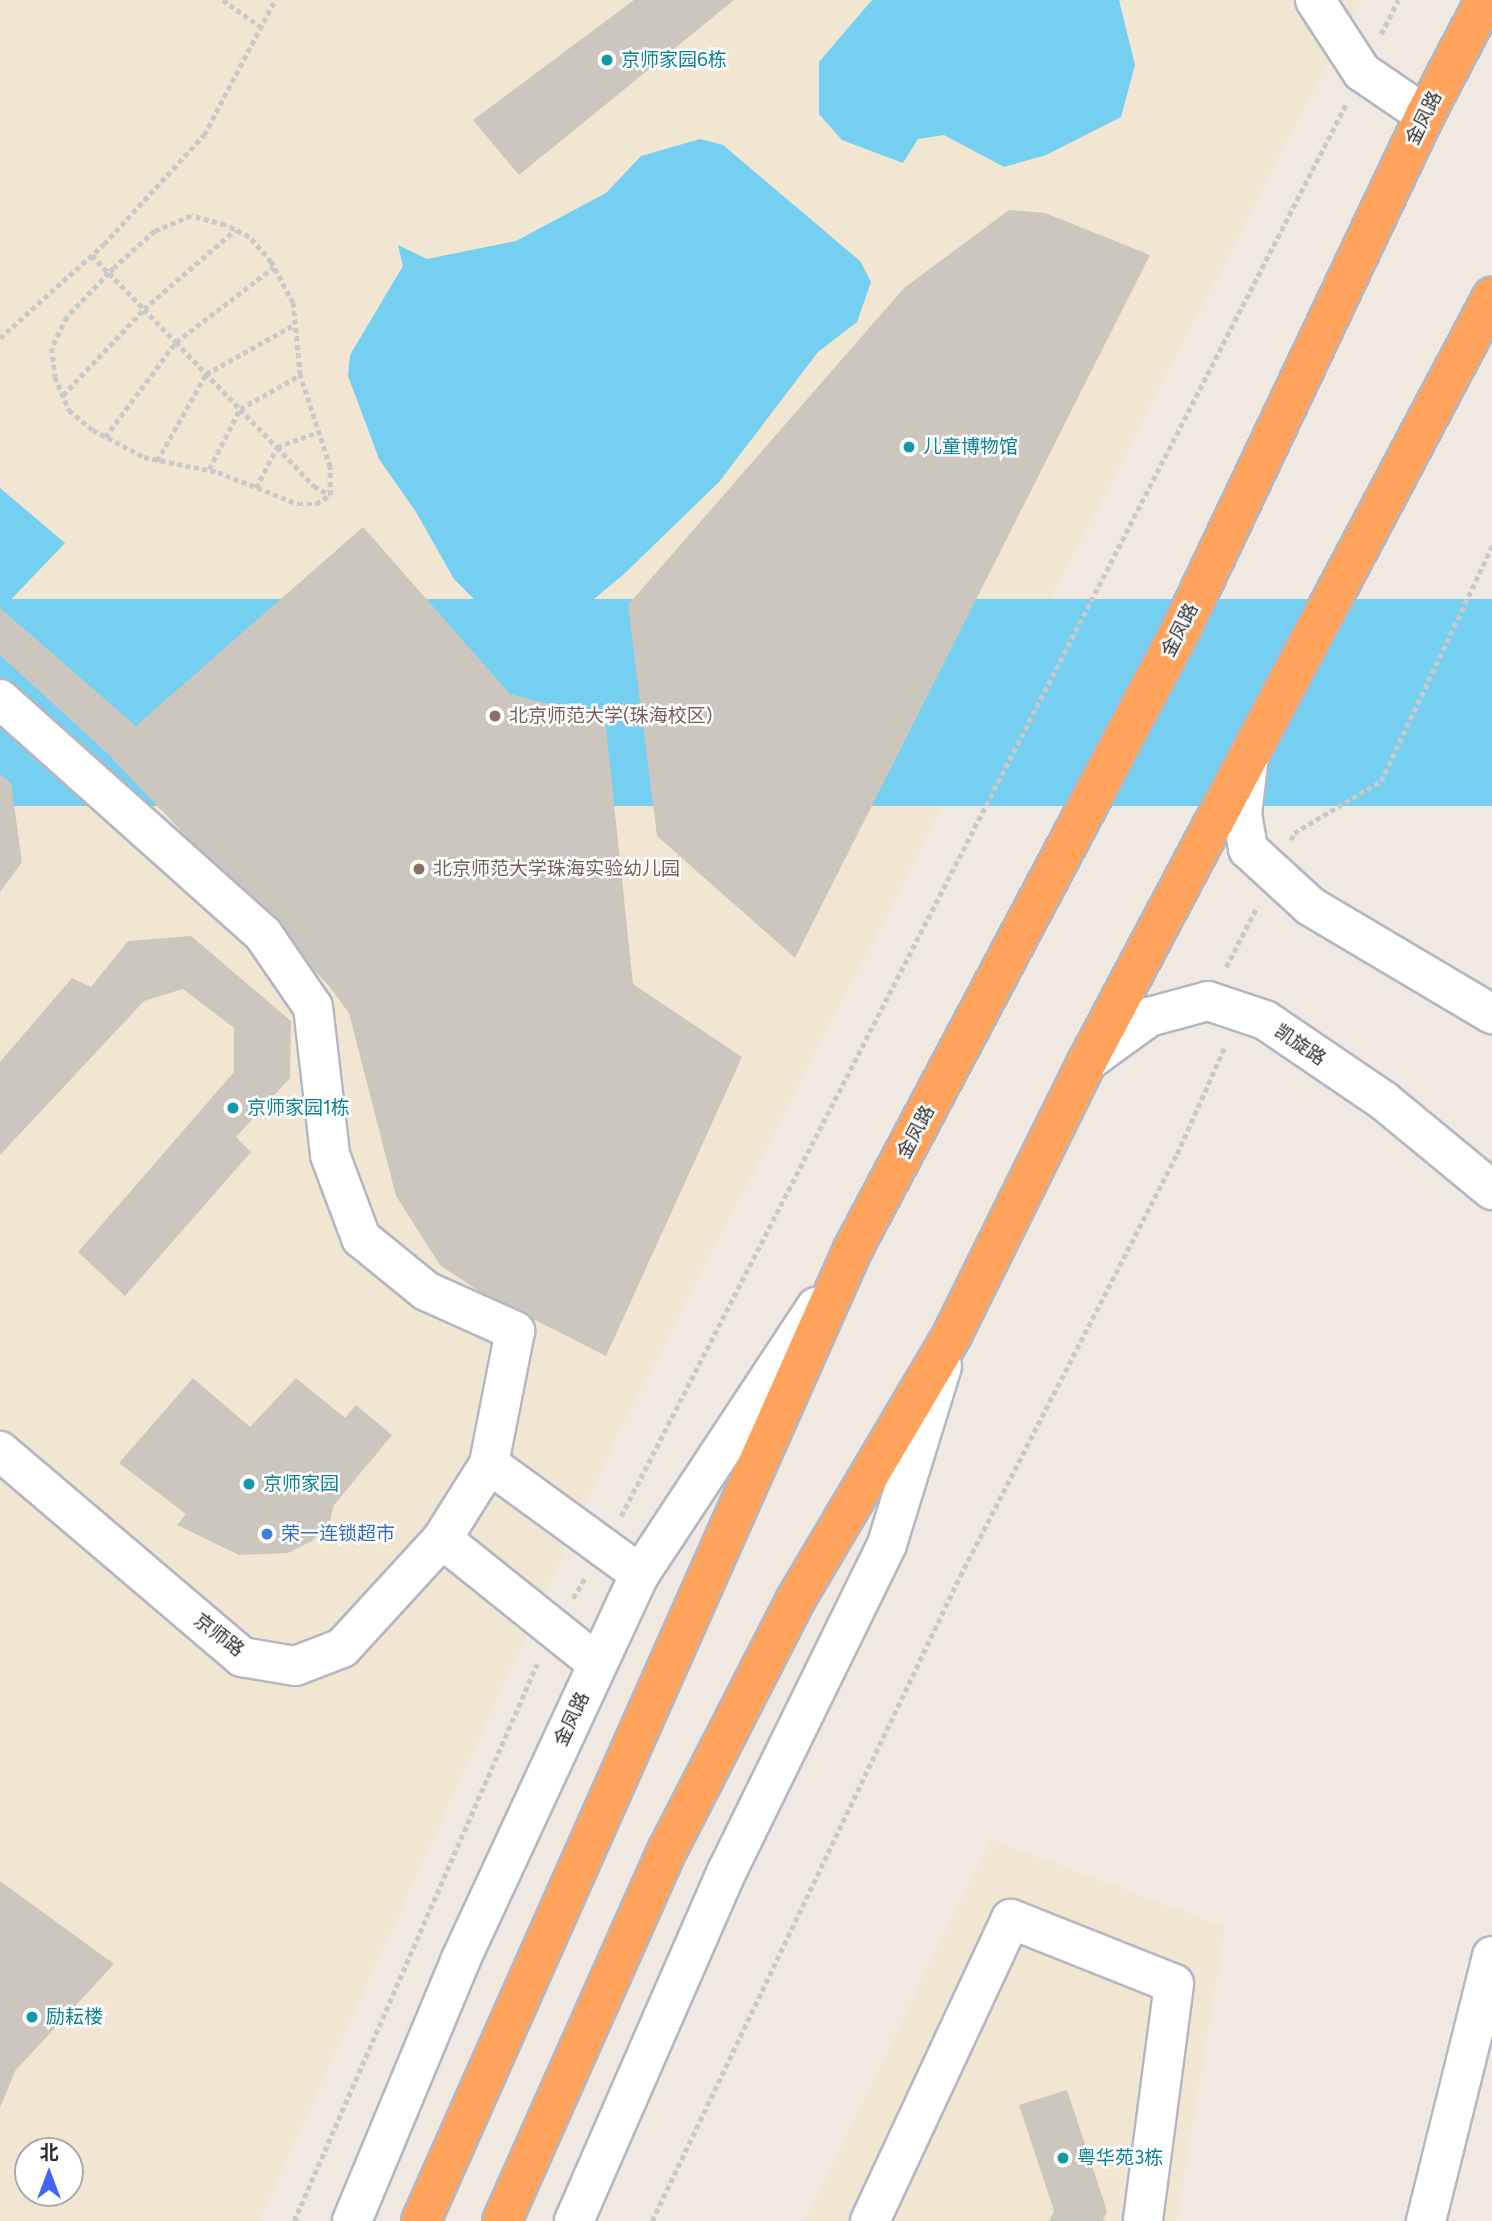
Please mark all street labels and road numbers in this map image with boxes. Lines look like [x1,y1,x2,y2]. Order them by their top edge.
street label: 金凤路 [1401,87,1447,149]
street label: 金凤路 [1157,599,1203,661]
street label: 凯旋路 [1270,1020,1330,1070]
street label: 金凤路 [893,1101,939,1163]
street label: 京师路 [190,1608,248,1662]
street label: 金凤路 [550,1688,594,1750]

